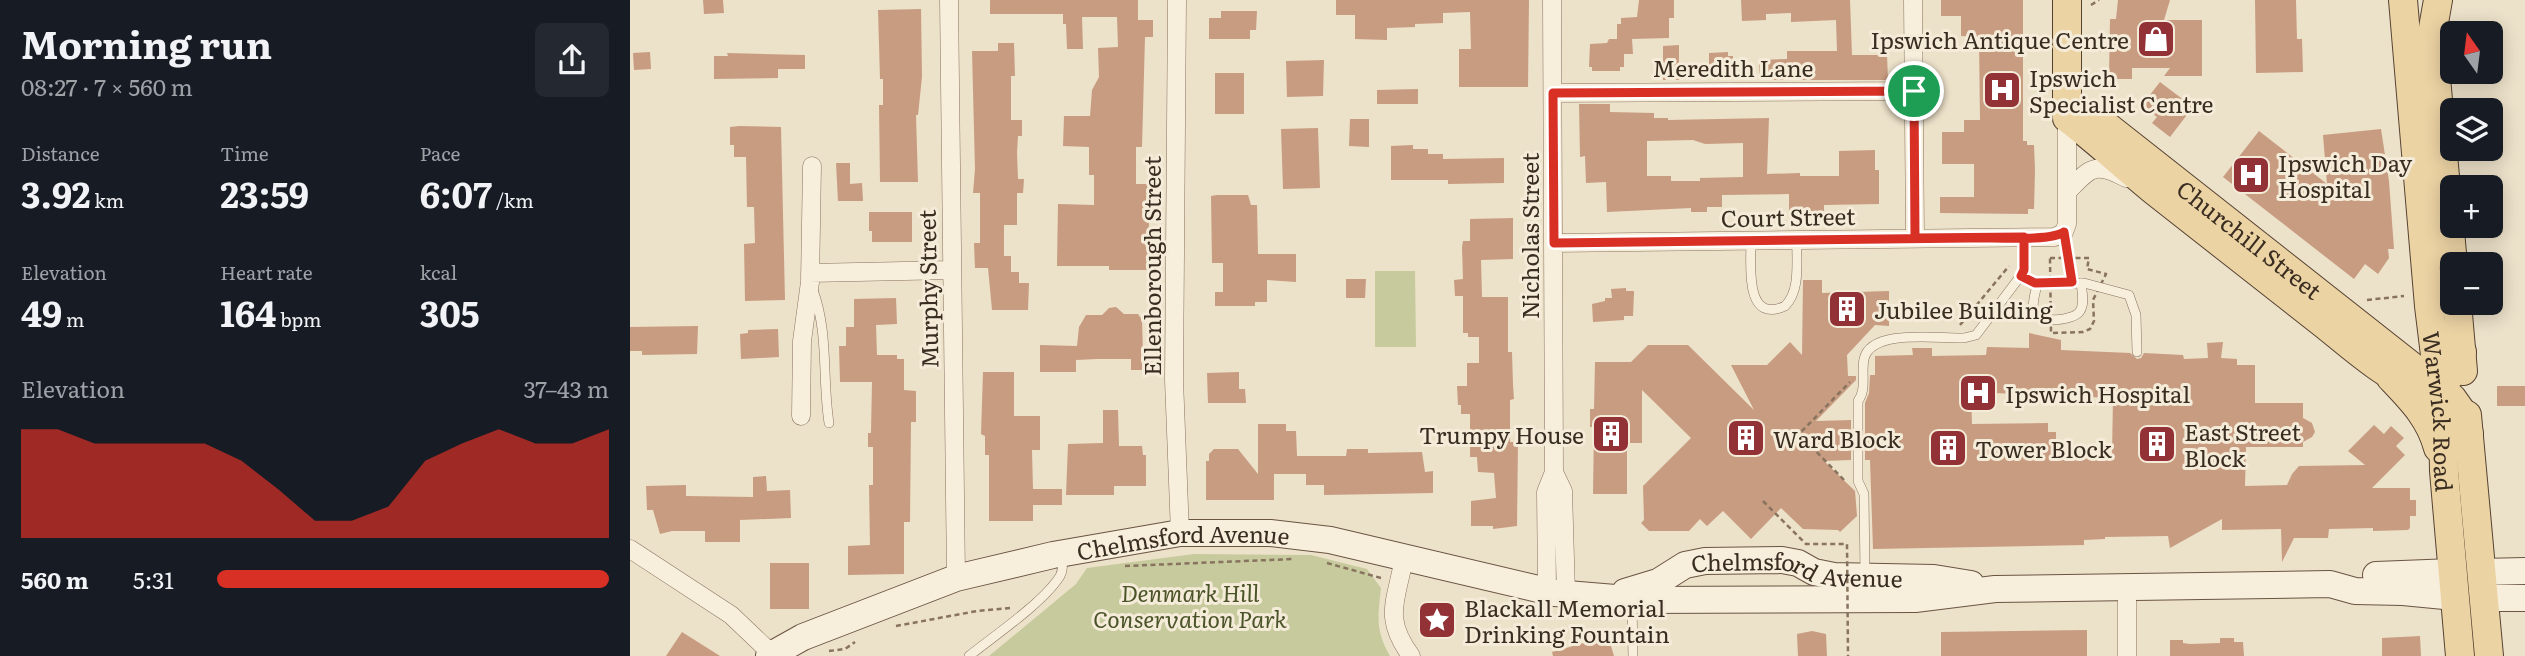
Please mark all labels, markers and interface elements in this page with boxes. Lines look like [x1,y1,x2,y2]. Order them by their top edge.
text: Morning run [21,14,272,71]
shop icon: Ipswich Antique Centre [2135,18,2177,60]
north arrow [2440,21,2502,84]
map controls [2440,21,2503,315]
place label: Ipswich Antique Centre [1870,22,2129,56]
button: share [535,23,609,97]
street label: Meredith Lane [1653,50,1814,84]
place label: Ipswich Specialist Centre [2029,60,2214,120]
pin [1884,61,1944,121]
text: 08:27 · 7 × 560 m [21,69,193,103]
hospital icon: Ipswich Specialist Centre [1981,69,2023,111]
icon: arrive [1895,72,1933,110]
button: layers [2440,98,2503,161]
text: Distance [21,139,100,167]
text: Time [220,139,269,167]
text: Pace [420,139,460,167]
place label: Ipswich Day Hospital [2278,145,2413,205]
street label: Nicholas Street [1512,152,1546,319]
hospital icon: Ipswich Day Hospital [2230,154,2272,196]
street label: Ellenborough Street [1134,155,1168,376]
text: 3.92 [21,167,90,219]
text: 23:59 [220,167,309,219]
text: 6:07 [420,167,492,219]
street label: Churchill Street [2170,171,2330,307]
button: + [2440,175,2503,238]
text: km [90,186,124,214]
text: /km [492,186,534,214]
street label: Court Street [1720,198,1856,234]
street label: Murphy Street [909,209,945,369]
button: − [2440,252,2503,315]
text: Elevation [21,258,107,286]
text: Heart rate [220,258,313,286]
text: kcal [420,258,457,286]
text: 49 [21,286,62,338]
text: 164 [220,286,276,338]
text: 305 [420,286,480,338]
building icon: Jubilee Building [1826,288,1868,330]
place label: Jubilee Building [1874,292,2053,326]
text: m [62,305,85,333]
text: bpm [276,305,321,333]
street label: Warwick Road [2415,329,2463,493]
text: Elevation [21,371,125,405]
text: 37–43 m [523,371,609,405]
hospital icon: Ipswich Hospital [1957,372,1999,414]
place label: Ipswich Hospital [2005,376,2190,410]
building icon: Trumpy House [1590,413,1632,455]
place label: East Street Block [2184,414,2301,474]
place label: Trumpy House [1419,417,1584,451]
building icon: Ward Block [1725,417,1767,459]
place label: Ward Block [1773,421,1902,455]
building icon: East Street Block [2136,423,2178,465]
building icon: Tower Block [1927,427,1969,469]
place label: Tower Block [1975,431,2113,465]
street label: Chelmsford Avenue [1074,515,1292,568]
street label: Chelmsford Avenue [1688,543,1903,594]
text: 560 m [21,562,89,596]
text: 5:31 [133,562,174,596]
park label: Denmark Hill Conservation Park [1093,575,1287,635]
place label: Blackall Memorial Drinking Fountain [1464,590,1670,650]
place icon: Blackall Memorial Drinking Fountain [1416,599,1458,641]

